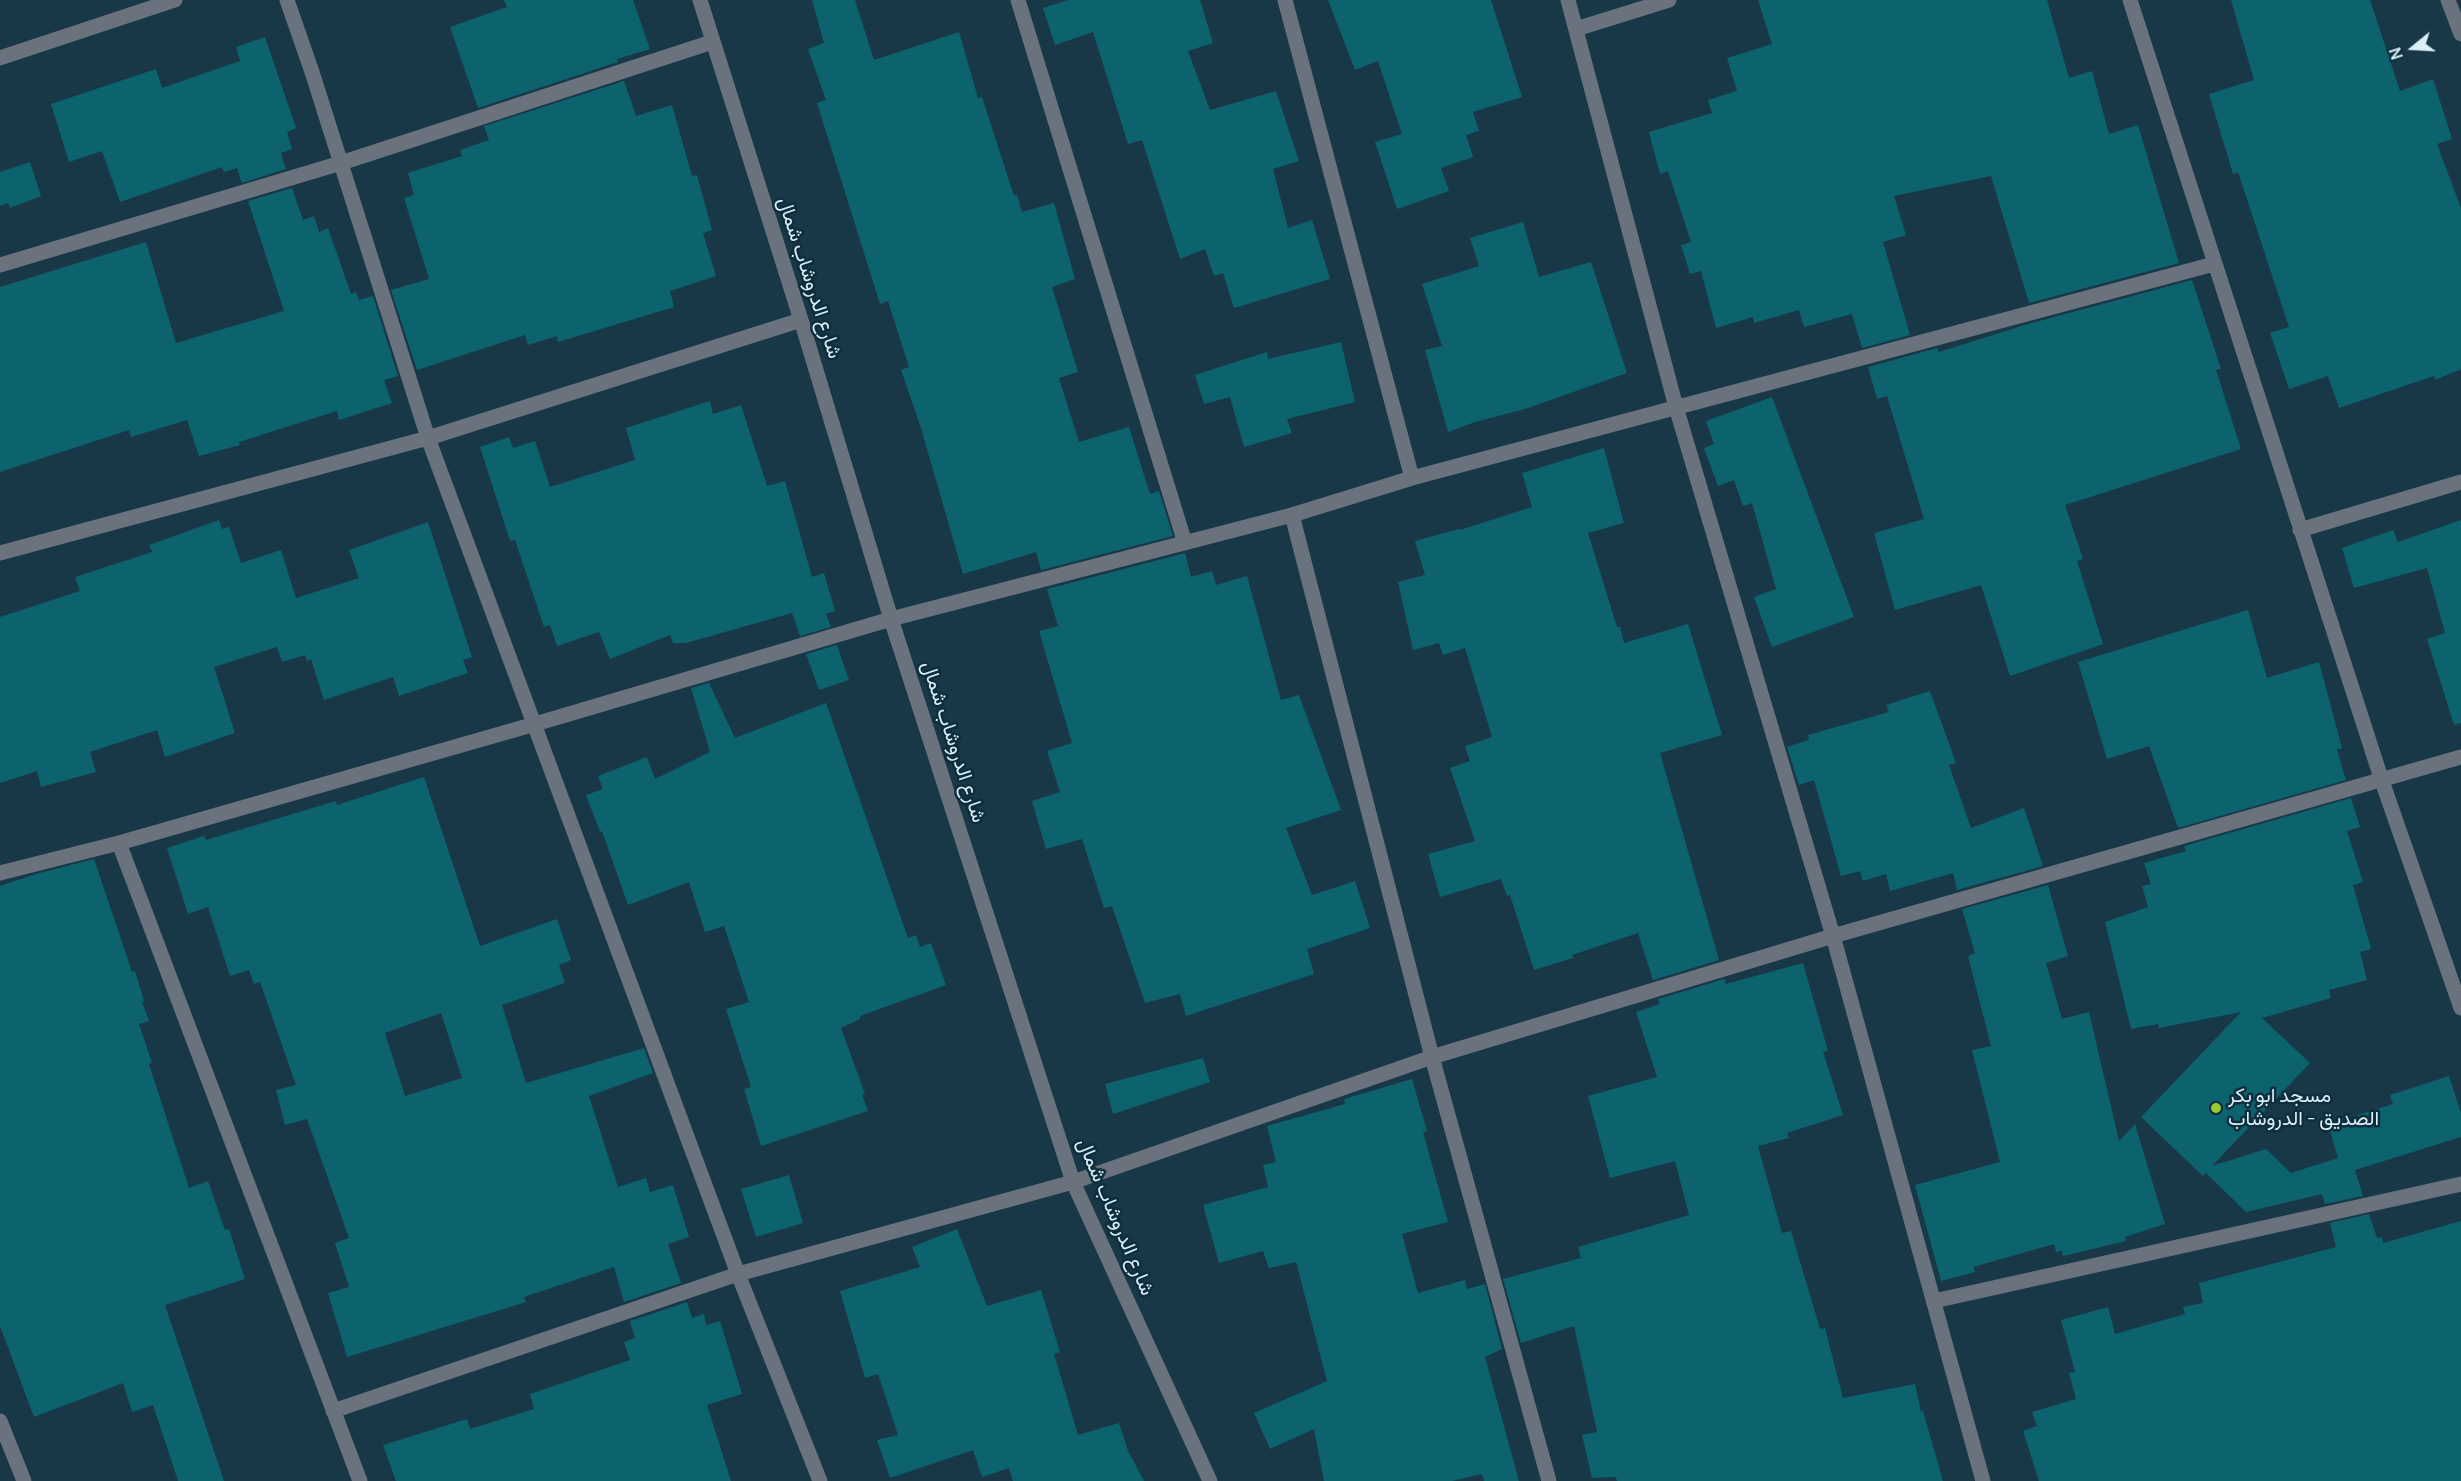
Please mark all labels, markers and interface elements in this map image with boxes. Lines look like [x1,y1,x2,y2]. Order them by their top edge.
north arrow [2383,18,2443,78]
text: N [2384,45,2408,62]
street label: شارع الدروشاب شمال [772,194,846,362]
street label: شارع الدروشاب شمال [916,658,990,826]
place label: مسجد ابو بكر الصديق - الدروشاب [2228,1084,2379,1131]
marker: مسجد ابو بكر الصديق - الدروشاب [2209,1101,2223,1115]
street label: شارع الدروشاب شمال [1071,1135,1159,1299]

